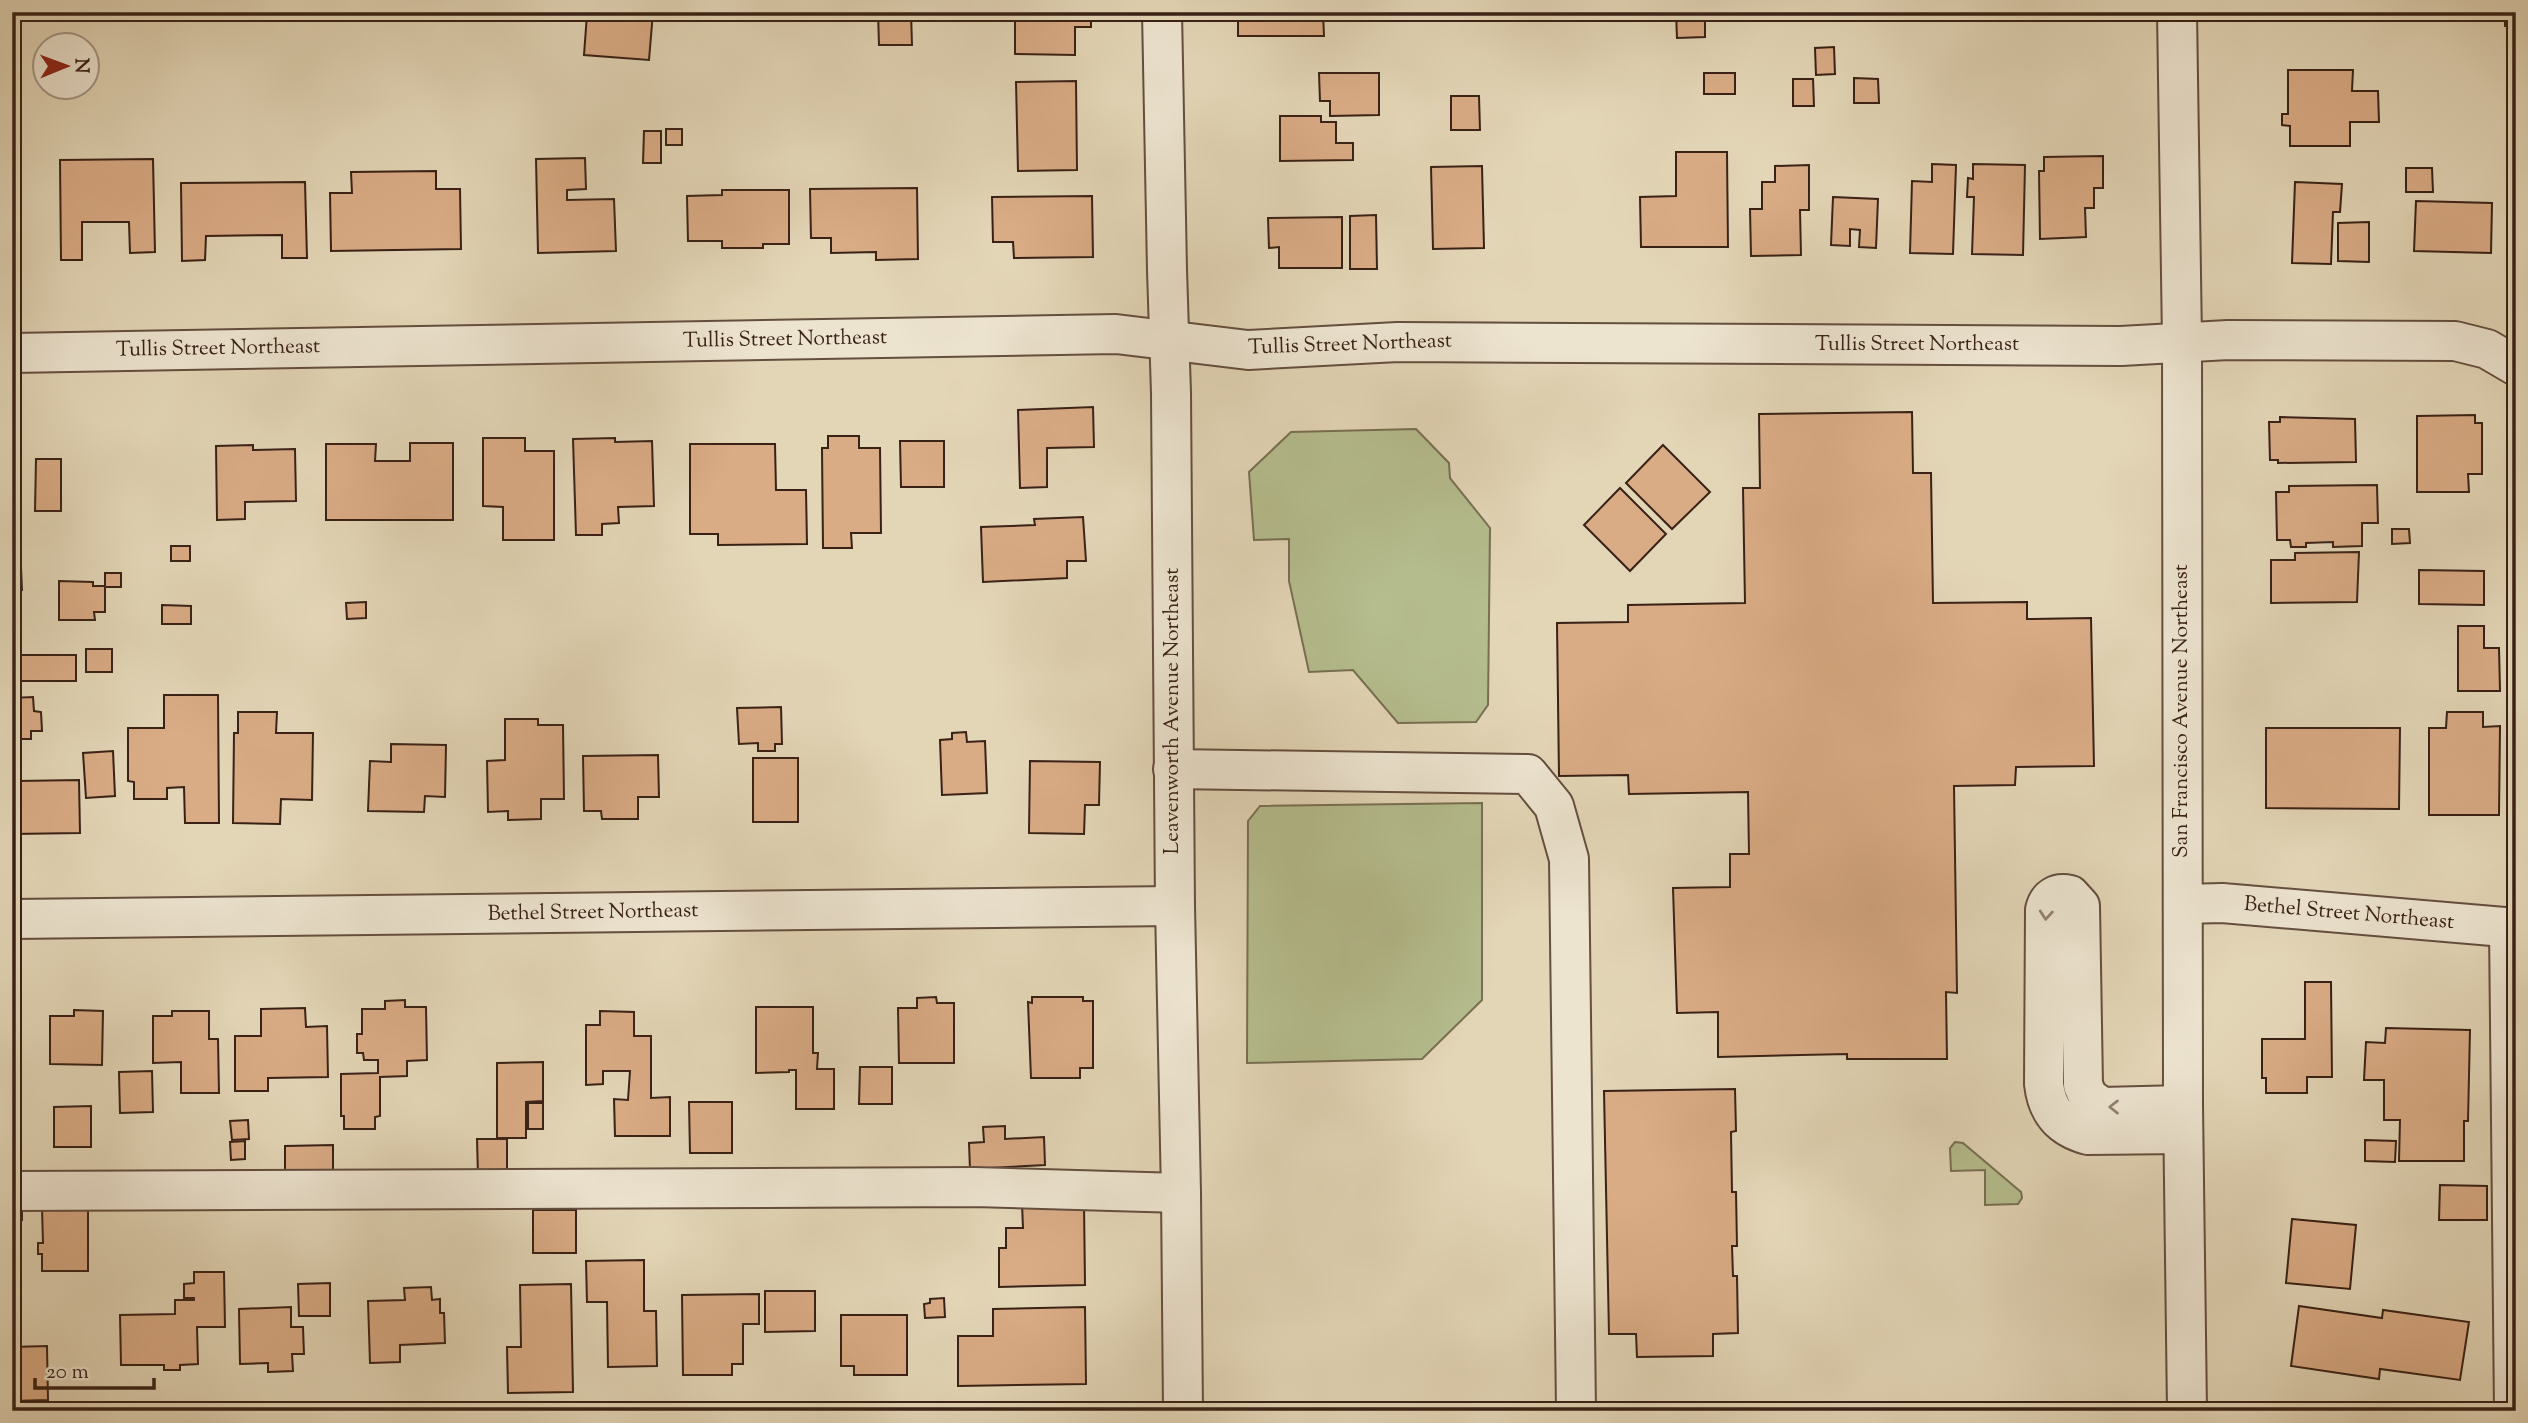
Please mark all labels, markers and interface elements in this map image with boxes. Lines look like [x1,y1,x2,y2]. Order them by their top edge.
north arrow [32,32,102,102]
text: N [67,58,94,74]
street label: Tullis Street Northeast [683,323,887,357]
street label: Tullis Street Northeast [1247,326,1453,364]
street label: Tullis Street Northeast [1815,330,2019,360]
street label: Tullis Street Northeast [116,332,320,366]
street label: San Francisco Avenue Northeast [2167,564,2197,858]
street label: Leavenworth Avenue Northeast [1158,568,1188,854]
street label: Bethel Street Northeast [2243,890,2455,938]
street label: Bethel Street Northeast [487,896,699,930]
one-way arrow [2039,910,2054,921]
one-way arrow [2109,1099,2119,1115]
scale bar [35,1346,154,1390]
text: 20 m [46,1358,89,1388]

